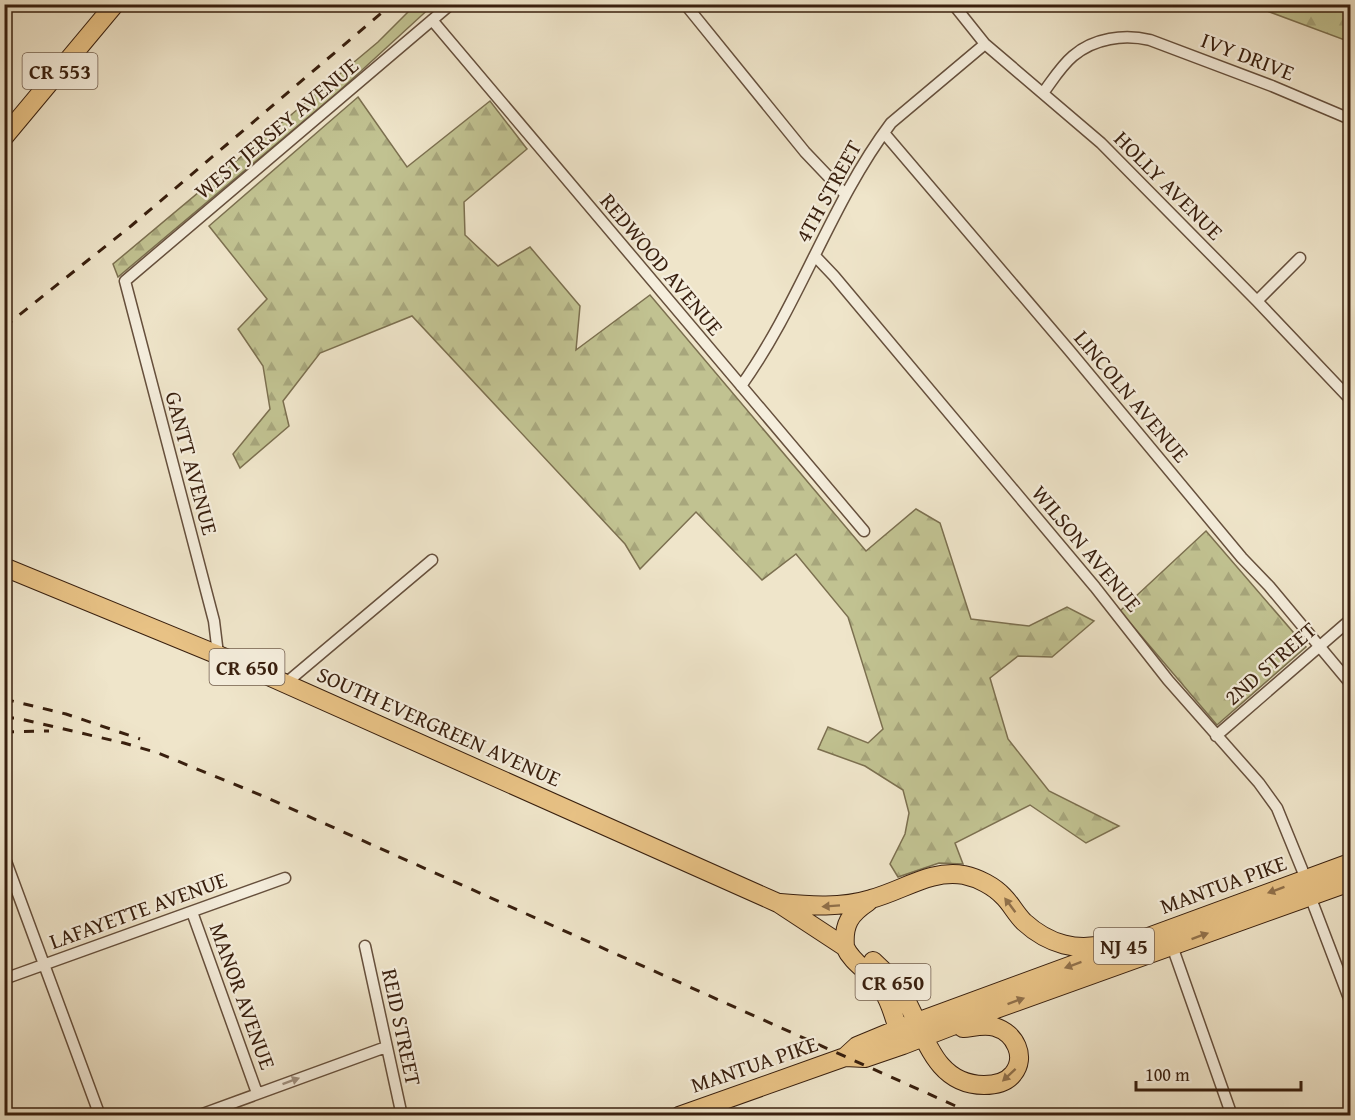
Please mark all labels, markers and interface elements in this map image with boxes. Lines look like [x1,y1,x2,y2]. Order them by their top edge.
street label: IVY DRIVE [1197,24,1299,88]
street label: WEST JERSEY AVENUE [187,50,365,206]
road number: CR 553 [22,53,98,89]
street label: HOLLY AVENUE [1107,123,1231,247]
street label: 4TH STREET [787,134,869,248]
street label: REDWOOD AVENUE [593,186,731,342]
street label: LINCOLN AVENUE [1067,323,1197,469]
street label: GANTT AVENUE [157,388,227,538]
street label: WILSON AVENUE [1024,478,1150,618]
street label: 2ND STREET [1217,614,1323,712]
road number: CR 650 [210,649,284,685]
street label: SOUTH EVERGREEN AVENUE [312,658,566,794]
street label: MANTUA PIKE [1155,846,1291,922]
street label: LAFAYETTE AVENUE [45,863,231,957]
one-way arrow [1267,886,1285,896]
one-way arrow [1004,897,1017,913]
one-way arrow [821,901,840,910]
street label: MANOR AVENUE [202,918,284,1074]
road number: NJ 45 [1094,928,1154,964]
one-way arrow [1191,930,1209,940]
one-way arrow [1064,961,1082,970]
road number: CR 650 [856,964,930,1000]
street label: REID STREET [374,965,430,1089]
one-way arrow [1007,996,1025,1006]
street label: MANTUA PIKE [686,1027,822,1101]
scale bar [1136,1054,1301,1092]
text: 100 m [1145,1061,1190,1088]
one-way arrow [1002,1068,1017,1082]
one-way arrow [282,1075,300,1085]

